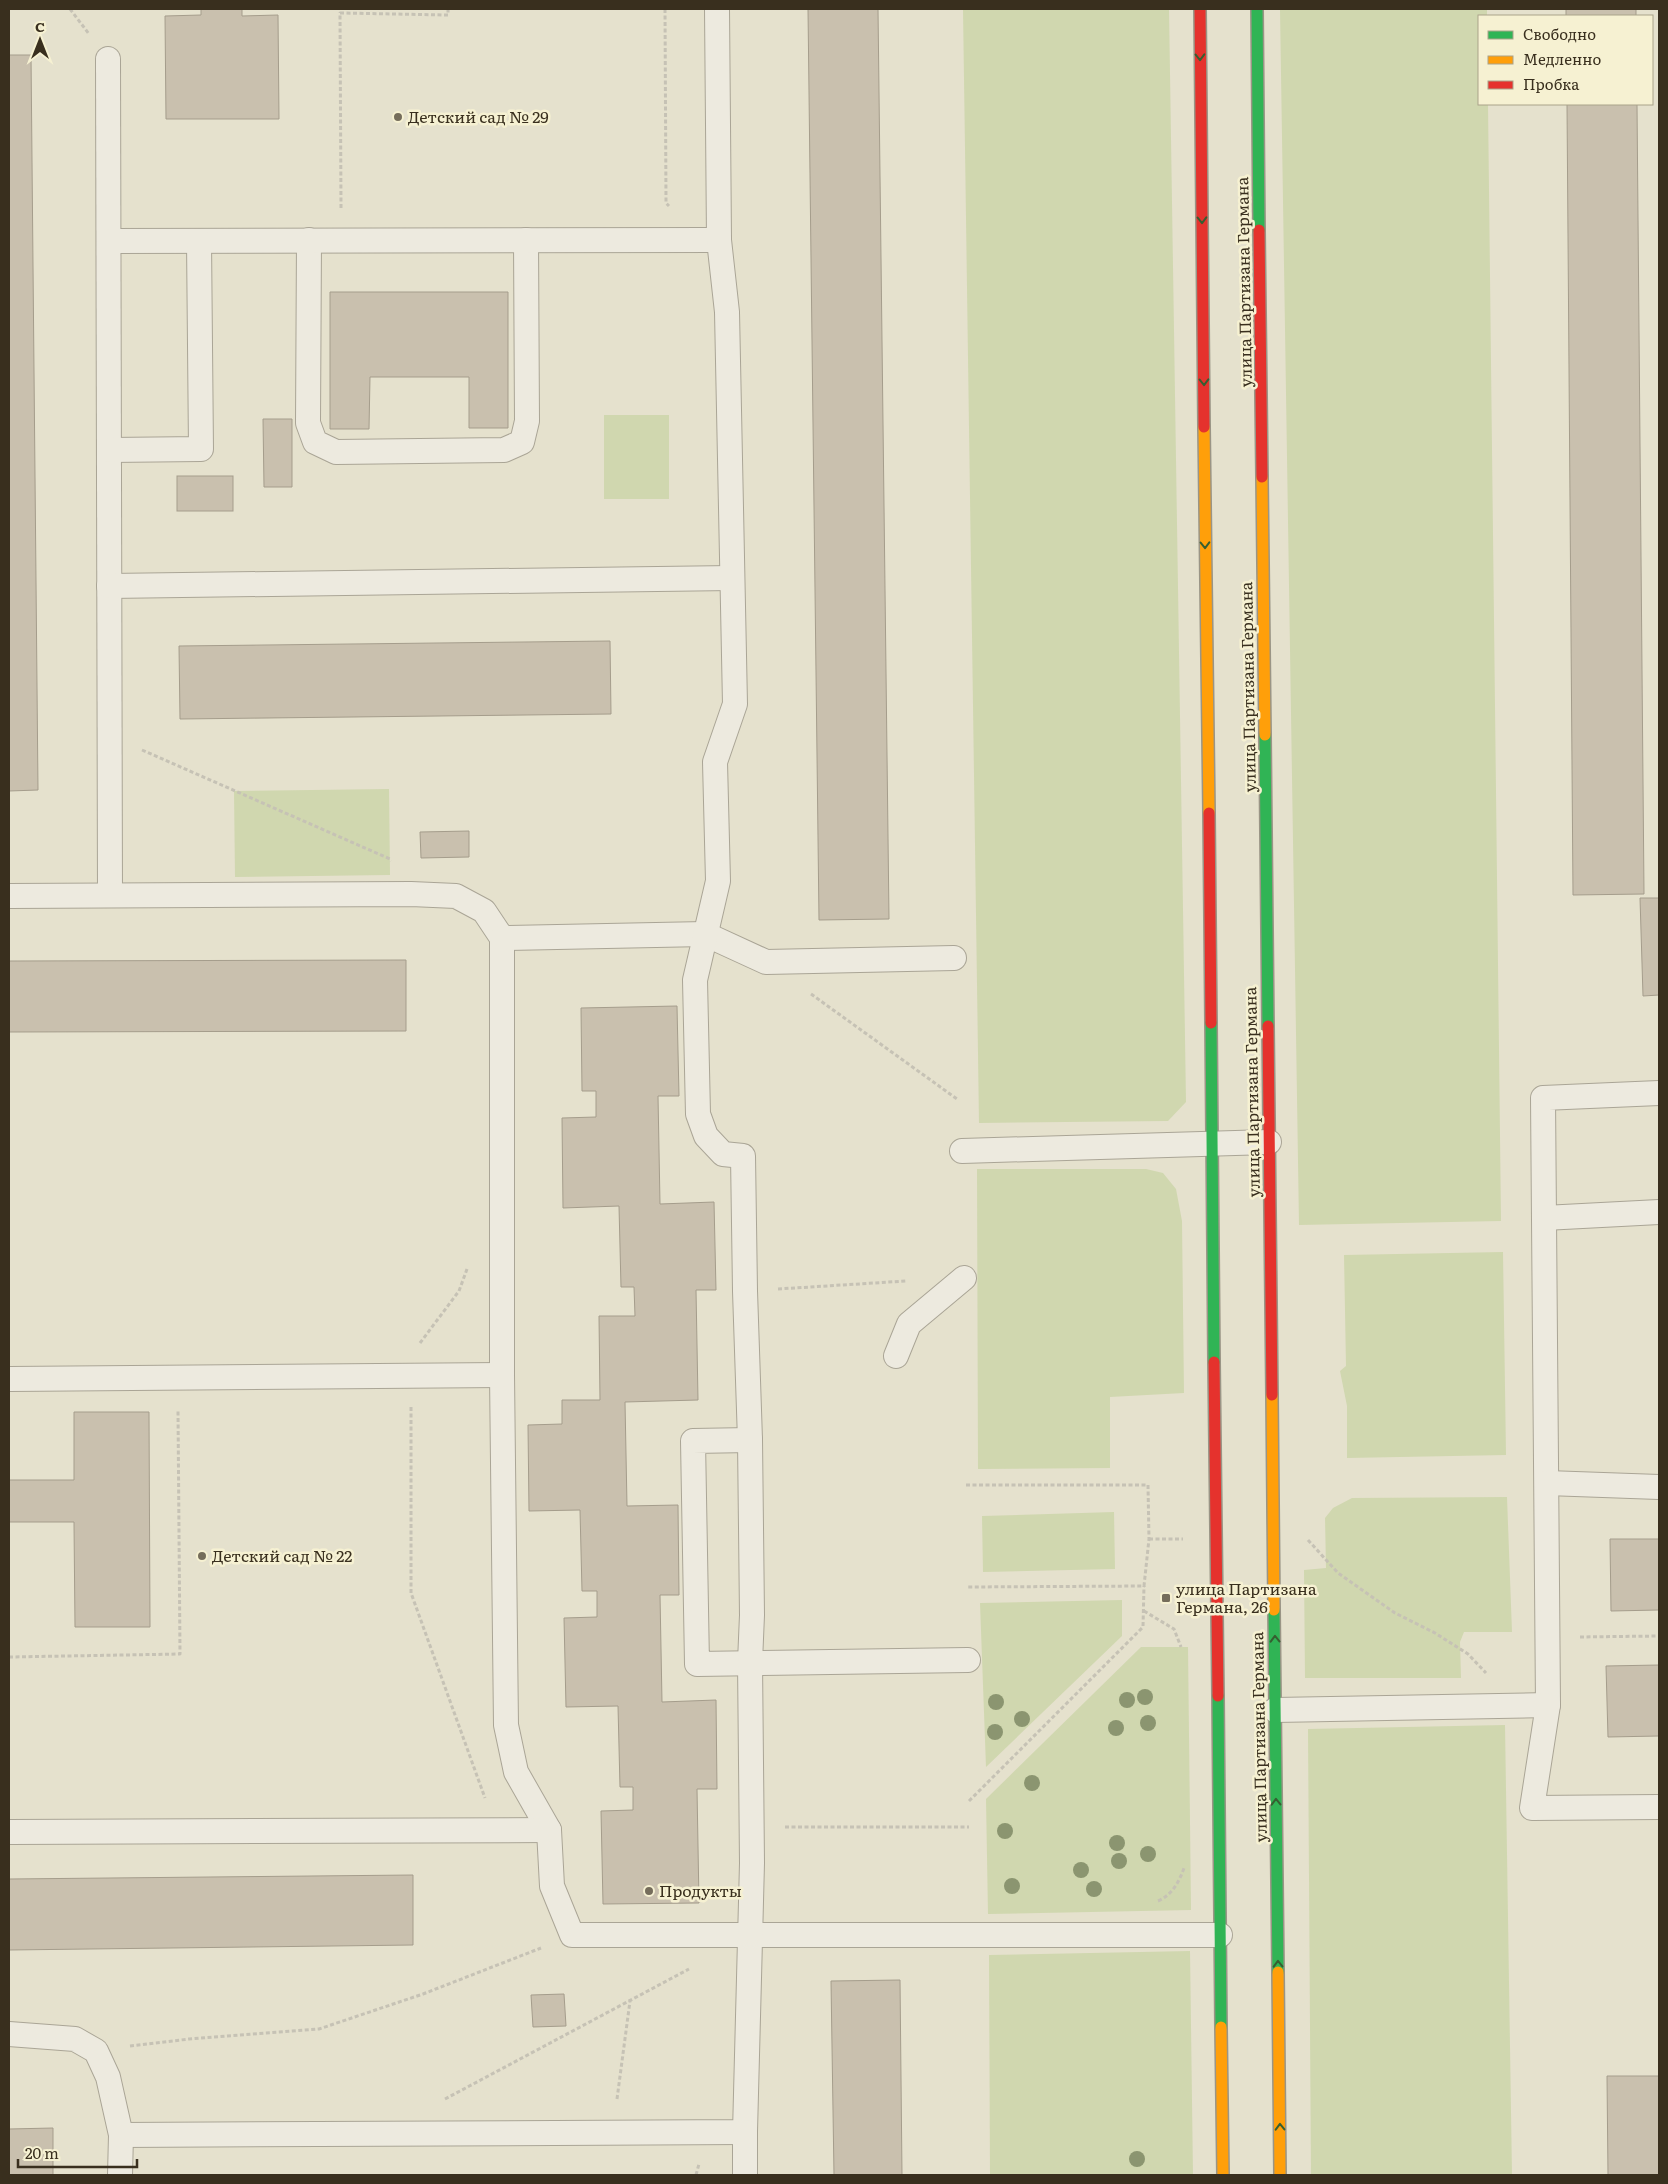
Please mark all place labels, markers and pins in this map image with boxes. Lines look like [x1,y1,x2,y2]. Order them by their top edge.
place label: Детский сад № 29 [408,104,549,128]
marker: Детский сад № 29 [392,111,404,123]
place label: Детский сад № 22 [212,1543,352,1567]
marker: Детский сад № 22 [196,1550,208,1562]
place label: улица Партизана Германа, 26 [1176,1576,1317,1618]
marker: улица Партизана Германа, 26 [1160,1592,1172,1604]
place label: Продукты [659,1878,742,1902]
marker: Продукты [643,1885,655,1897]

